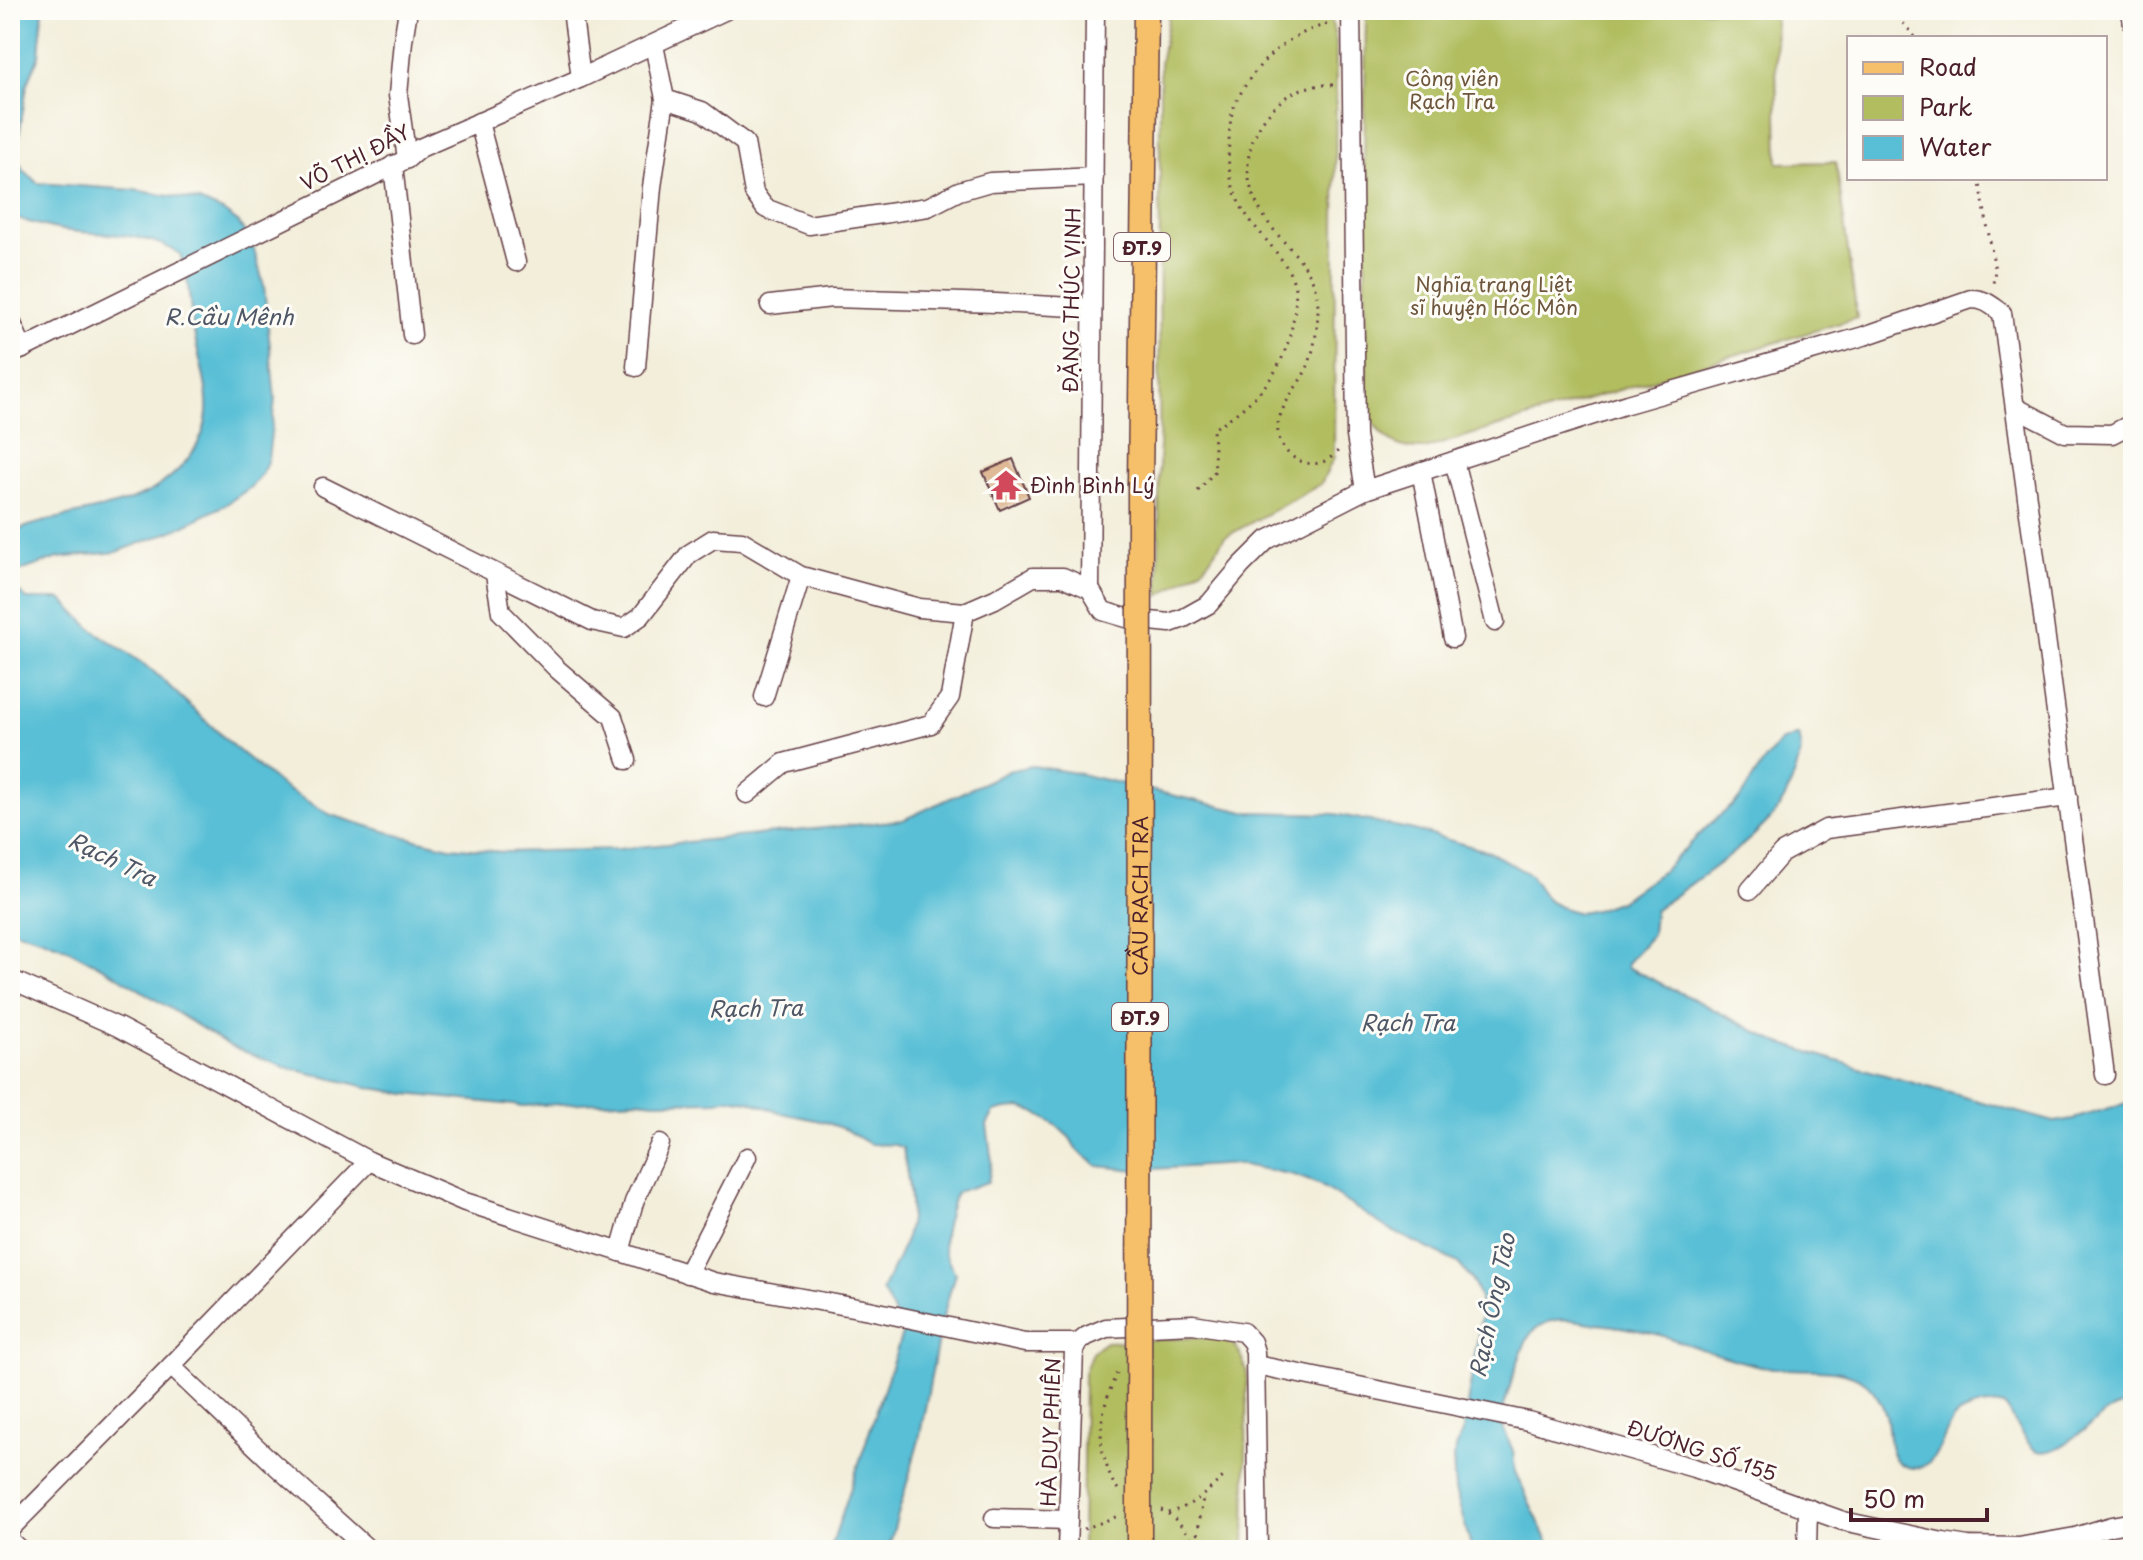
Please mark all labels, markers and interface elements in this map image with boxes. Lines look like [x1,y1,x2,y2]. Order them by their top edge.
legend [1847,36,2107,180]
text: Road [1919,48,1977,84]
park label: Công viên Rạch Tra [1405,63,1499,116]
text: Park [1919,88,1973,124]
street label: VÕ THỊ ĐẦY [295,116,415,197]
text: Water [1919,128,1992,164]
street label: ĐẶNG THÚC VỊNH [1054,207,1088,393]
road number: ĐT.9 [1114,233,1170,261]
park label: Nghĩa trang Liệt sĩ huyện Hóc Môn [1410,269,1578,322]
water label: R.Cầu Mênh [165,299,295,332]
temple icon: Đình Bình Lý [989,468,1023,502]
place label: Đình Bình Lý [1030,470,1155,500]
street label: CẦU RẠCH TRA [1124,816,1155,976]
water label: Rạch Tra [63,822,163,894]
water label: Rạch Tra [709,990,804,1024]
road number: ĐT.9 [1112,1003,1168,1031]
water label: Rạch Tra [1361,1005,1456,1038]
water label: Rạch Ông Tào [1460,1229,1522,1380]
street label: HÀ DUY PHIÊN [1032,1357,1068,1507]
street label: ĐƯƠNG SỐ 155 [1623,1412,1781,1488]
scale bar [1851,1472,1987,1522]
text: 50 m [1863,1480,1925,1516]

